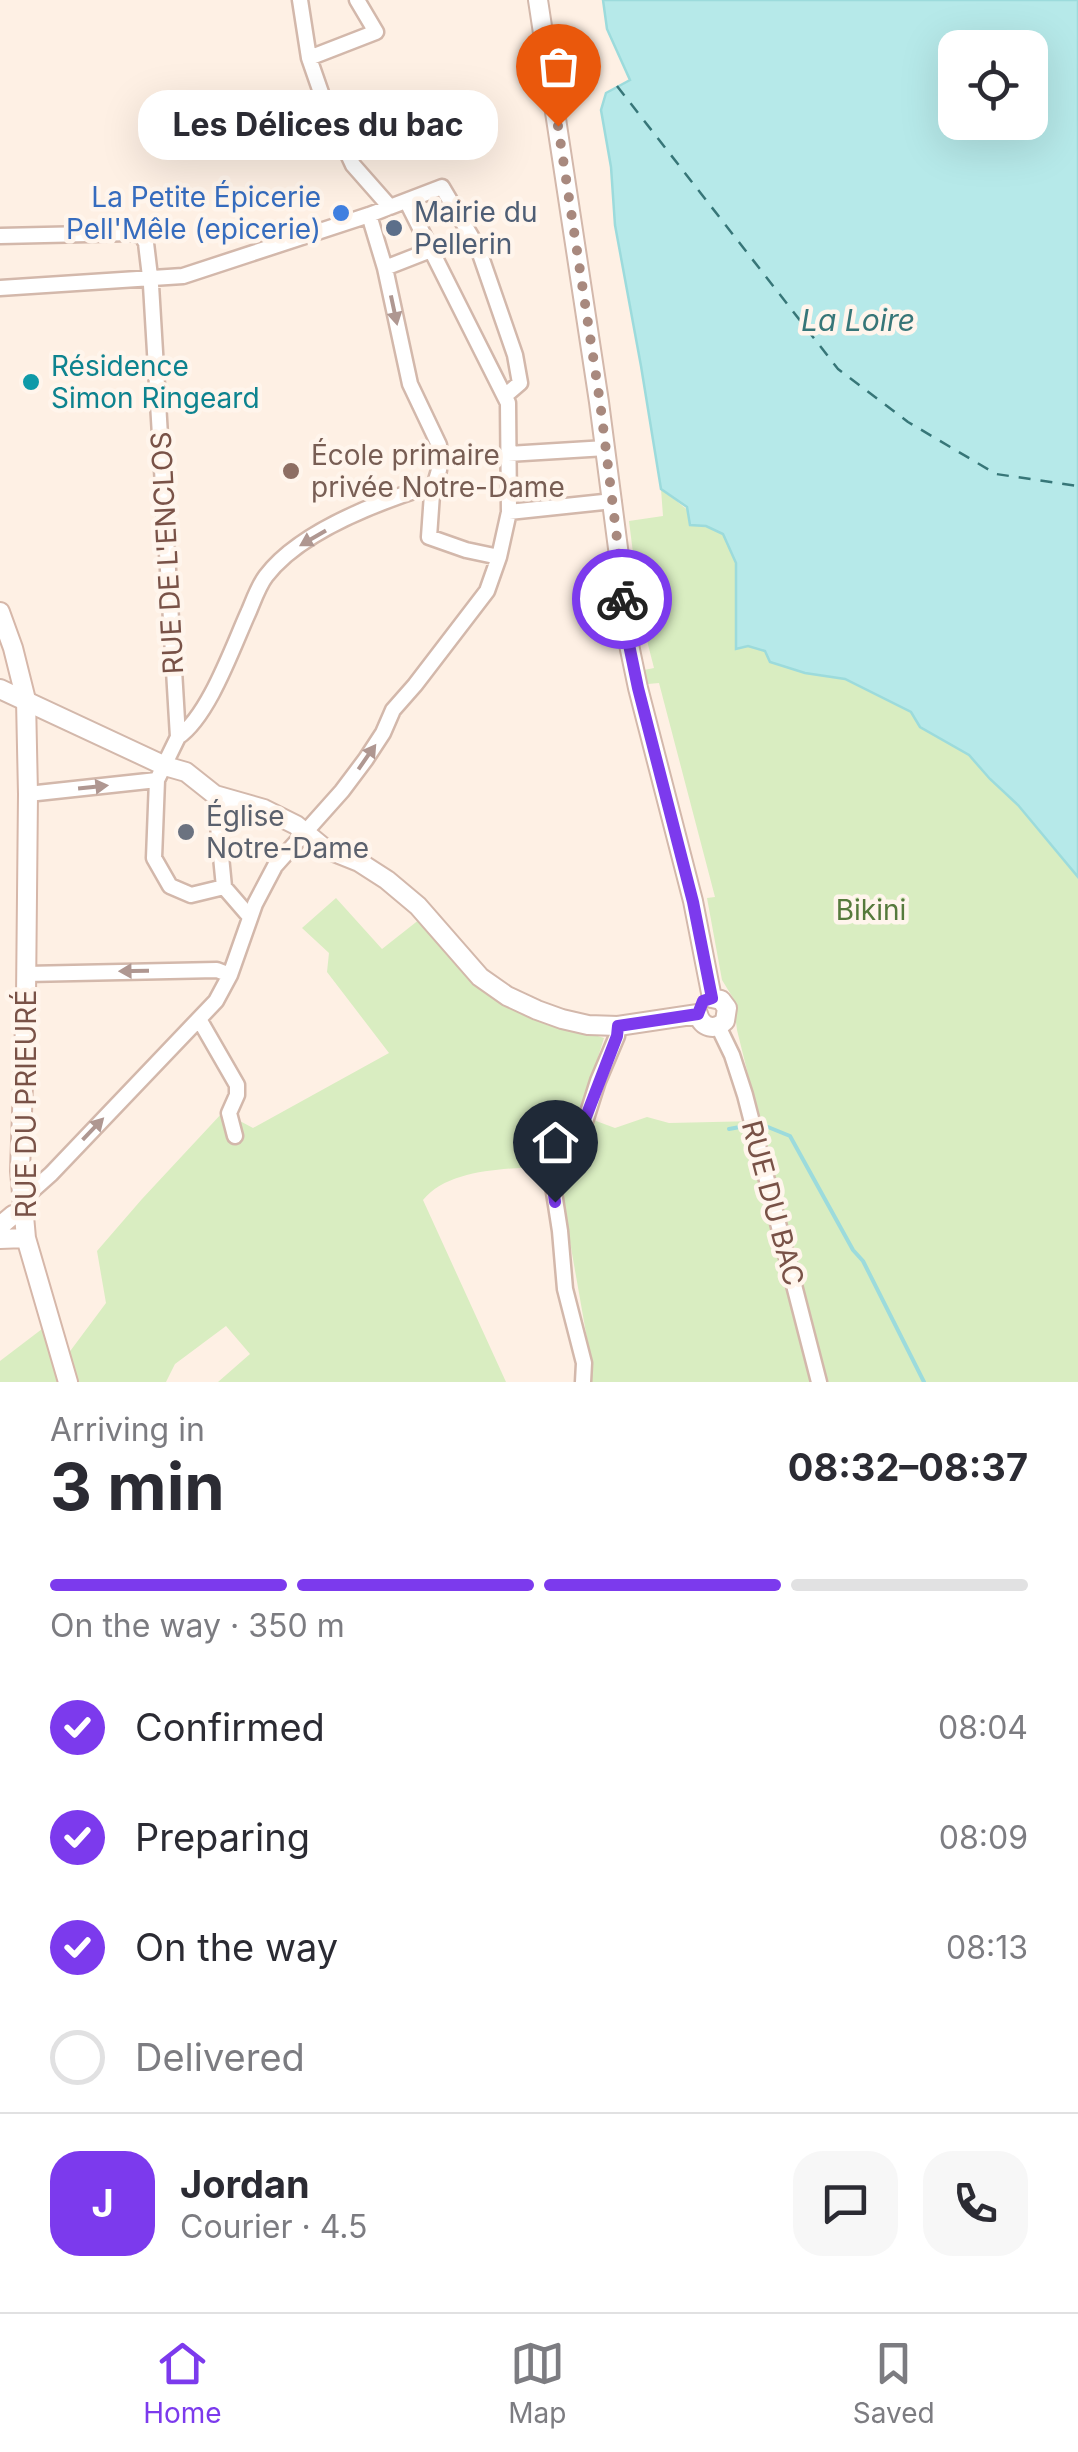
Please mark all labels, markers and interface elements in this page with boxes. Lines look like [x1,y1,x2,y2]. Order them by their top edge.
pin [516,24,601,127]
map controls [938,30,1048,140]
button: locate [938,30,1048,140]
icon: bag [531,39,586,94]
callout: Les Délices du bac [138,91,498,161]
text: Les Délices du bac [172,105,464,144]
place label: La Petite Épicerie Pell'Mêle (epicerie) [66,179,321,246]
place label: Mairie du Pellerin [414,195,537,261]
marker: La Petite Épicerie Pell'Mêle (epicerie) [330,202,352,224]
marker: Mairie du Pellerin [383,217,405,239]
one-way arrow [387,295,402,326]
water label: La Loire [801,302,915,338]
place label: Résidence Simon Ringeard [51,349,260,415]
marker: Résidence Simon Ringeard [20,371,42,393]
street label: RUE DE L'ENCLOS [144,431,190,675]
place label: École primaire privée Notre-Dame [311,437,565,504]
marker: École primaire privée Notre-Dame [280,460,302,482]
one-way arrow [299,529,327,546]
courier [572,549,672,649]
icon: bike [595,572,650,627]
one-way arrow [357,743,376,770]
one-way arrow [77,779,109,795]
place label: Église Notre-Dame [206,798,369,865]
marker: Église Notre-Dame [175,821,197,843]
park label: Bikini [836,893,906,927]
one-way arrow [117,963,149,979]
street label: RUE DU PRIEURÉ [8,990,43,1218]
pin [513,1100,598,1203]
icon: home [528,1115,583,1170]
street label: RUE DU BAC [735,1117,811,1289]
one-way arrow [81,1118,105,1142]
text: Arriving in [50,1410,205,1449]
text: 08:32–08:37 [788,1444,1028,1490]
text: 3 min [50,1447,225,1526]
text: On the way · 350 m [50,1606,345,1645]
icon: check [50,1700,105,1755]
text: Confirmed [135,1704,325,1750]
text: 08:04 [938,1708,1028,1747]
icon: check [50,1810,105,1865]
text: Preparing [135,1814,310,1860]
text: 08:09 [939,1818,1028,1857]
icon: check [50,1920,105,1975]
text: On the way [135,1924,338,1970]
text: 08:13 [946,1928,1028,1967]
text: Delivered [135,2034,305,2080]
button: chat [793,2151,898,2256]
button: phone [923,2151,1028,2256]
text: Jordan [180,2161,310,2207]
text: J [91,2180,114,2226]
text: Courier · 4.5 [180,2207,368,2246]
tab: Home [143,2336,222,2430]
tab: Map [508,2336,566,2430]
tab: Saved [853,2336,935,2430]

